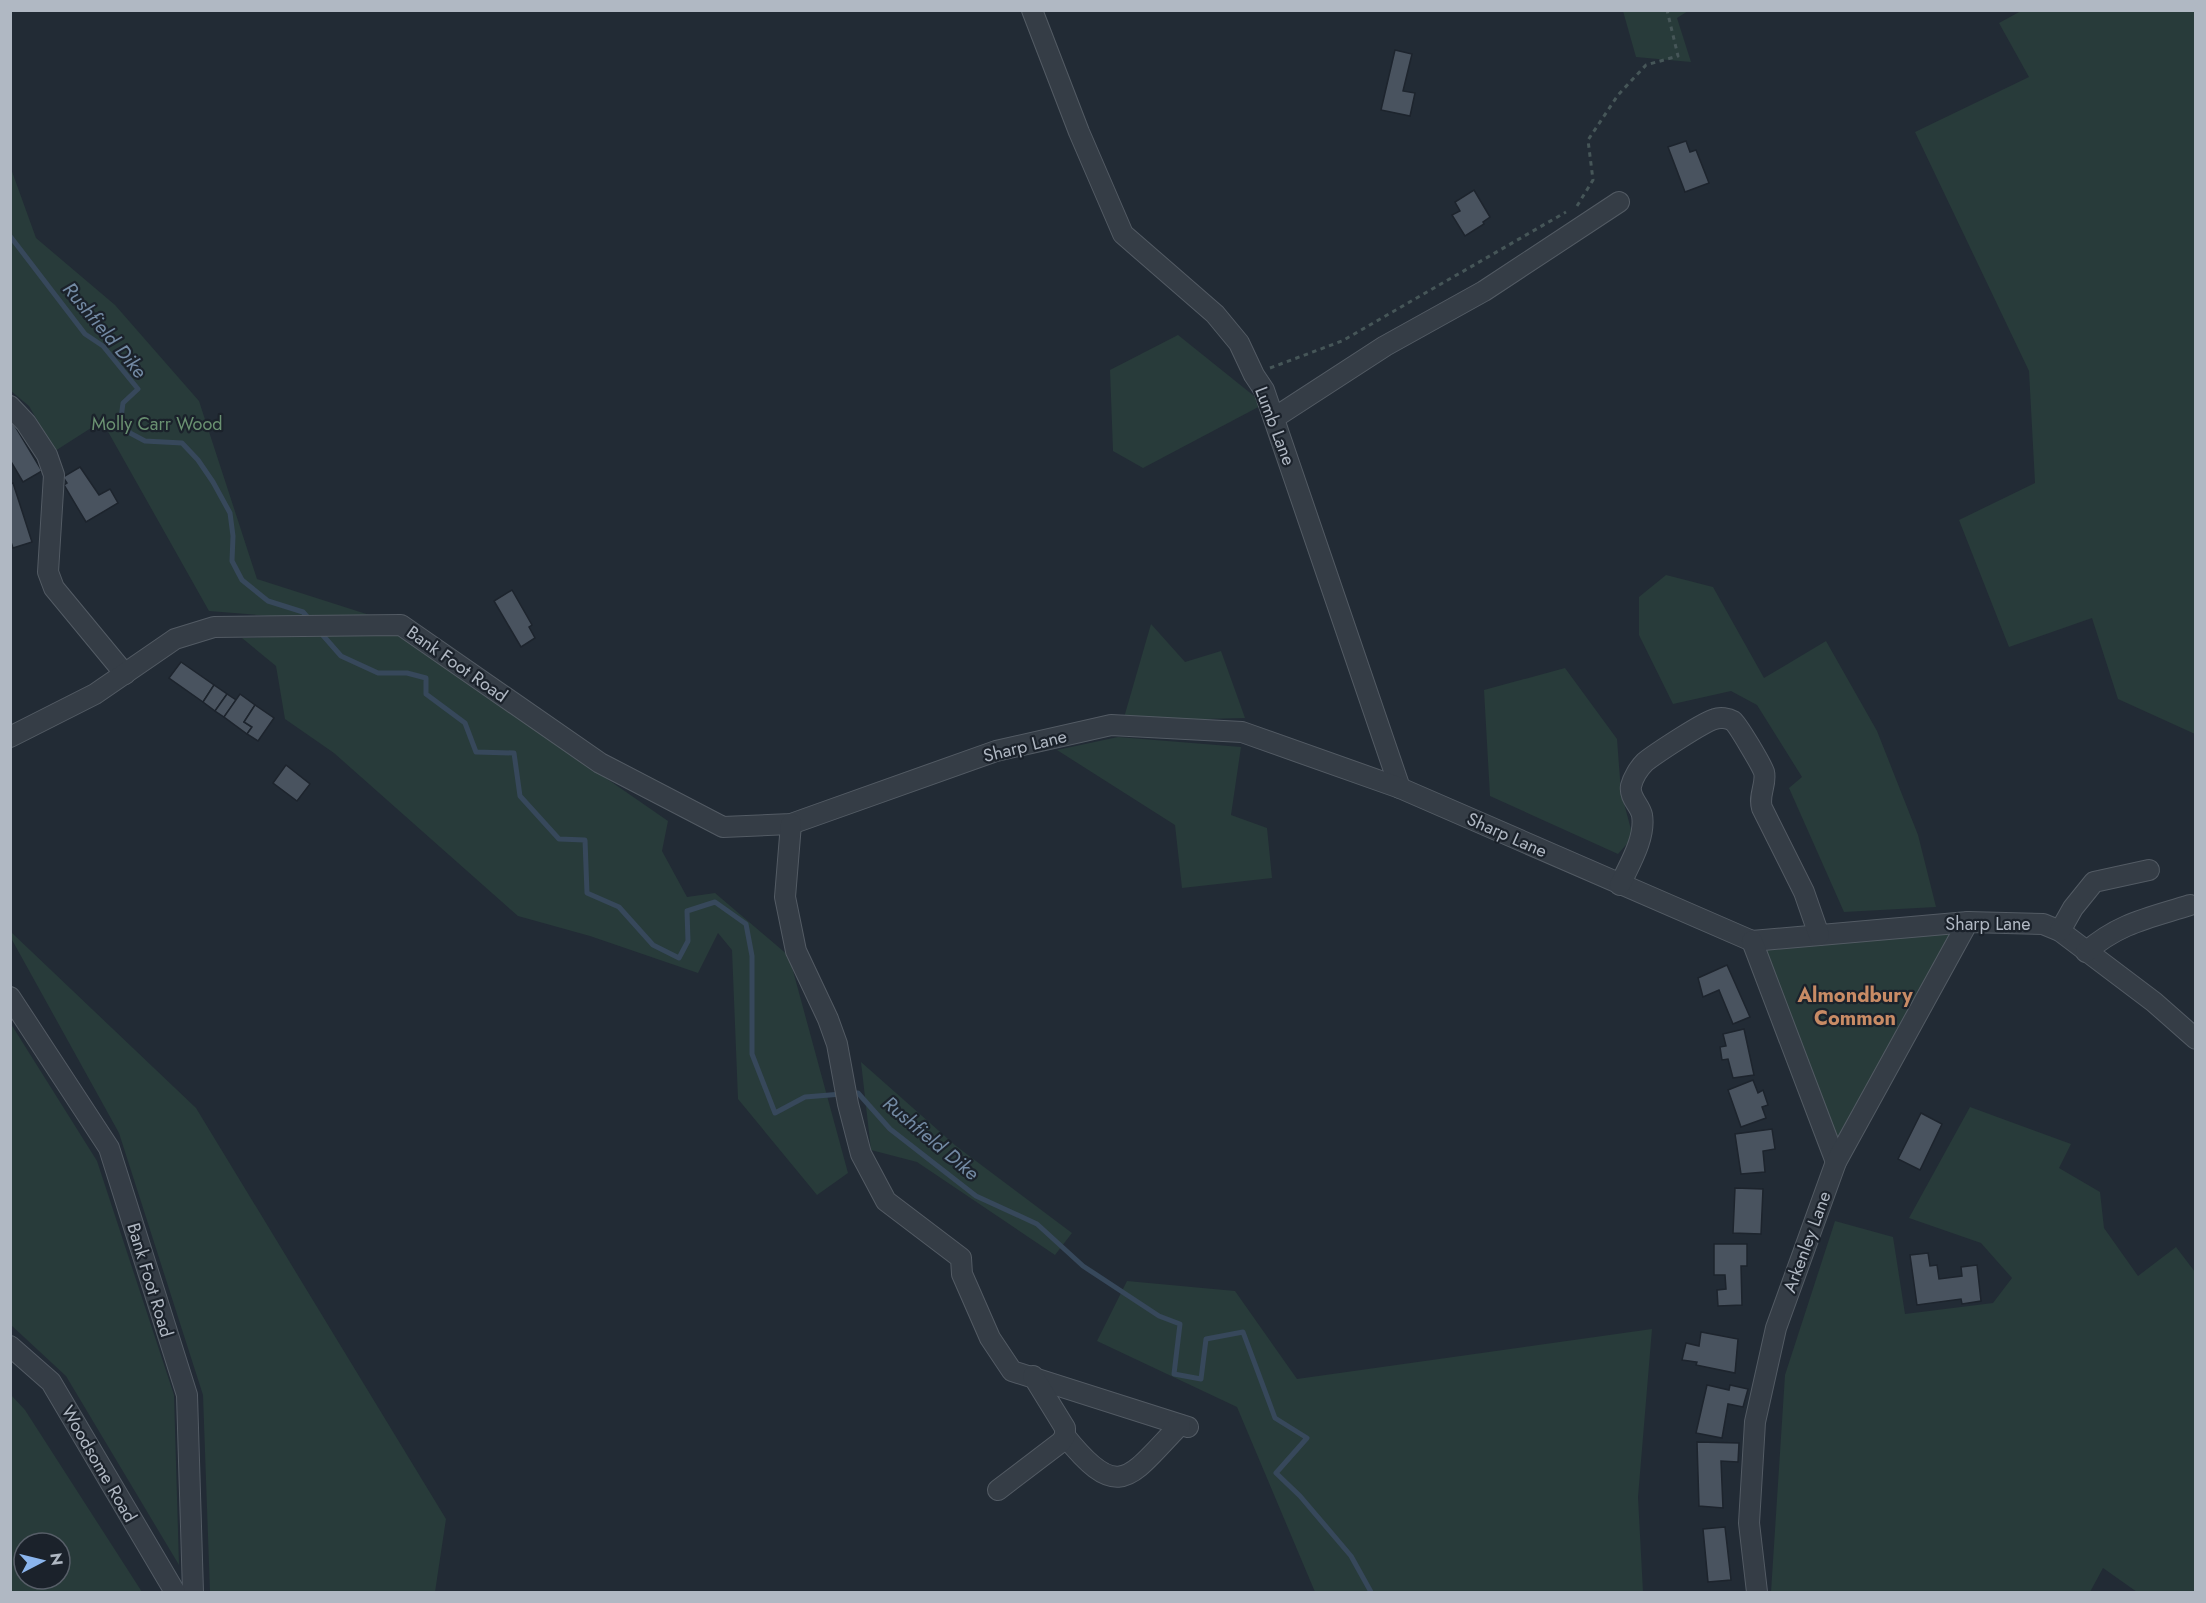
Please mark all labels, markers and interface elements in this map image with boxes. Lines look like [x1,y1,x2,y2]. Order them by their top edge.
water label: Rushfield Dike [56,276,154,385]
street label: Lumb Lane [1248,383,1302,469]
park label: Molly Carr Wood [91,411,223,437]
street label: Bank Foot Road [401,619,513,709]
street label: Sharp Lane [980,723,1070,769]
street label: Sharp Lane [1463,806,1551,864]
street label: Sharp Lane [1945,911,2031,937]
district label: Almondbury Common [1796,981,1913,1033]
water label: Rushfield Dike [876,1089,985,1187]
street label: Arkenley Lane [1777,1188,1837,1296]
street label: Bank Foot Road [120,1220,180,1340]
street label: Woodsome Road [55,1401,143,1527]
north arrow [12,1531,72,1591]
text: N [44,1552,69,1567]

